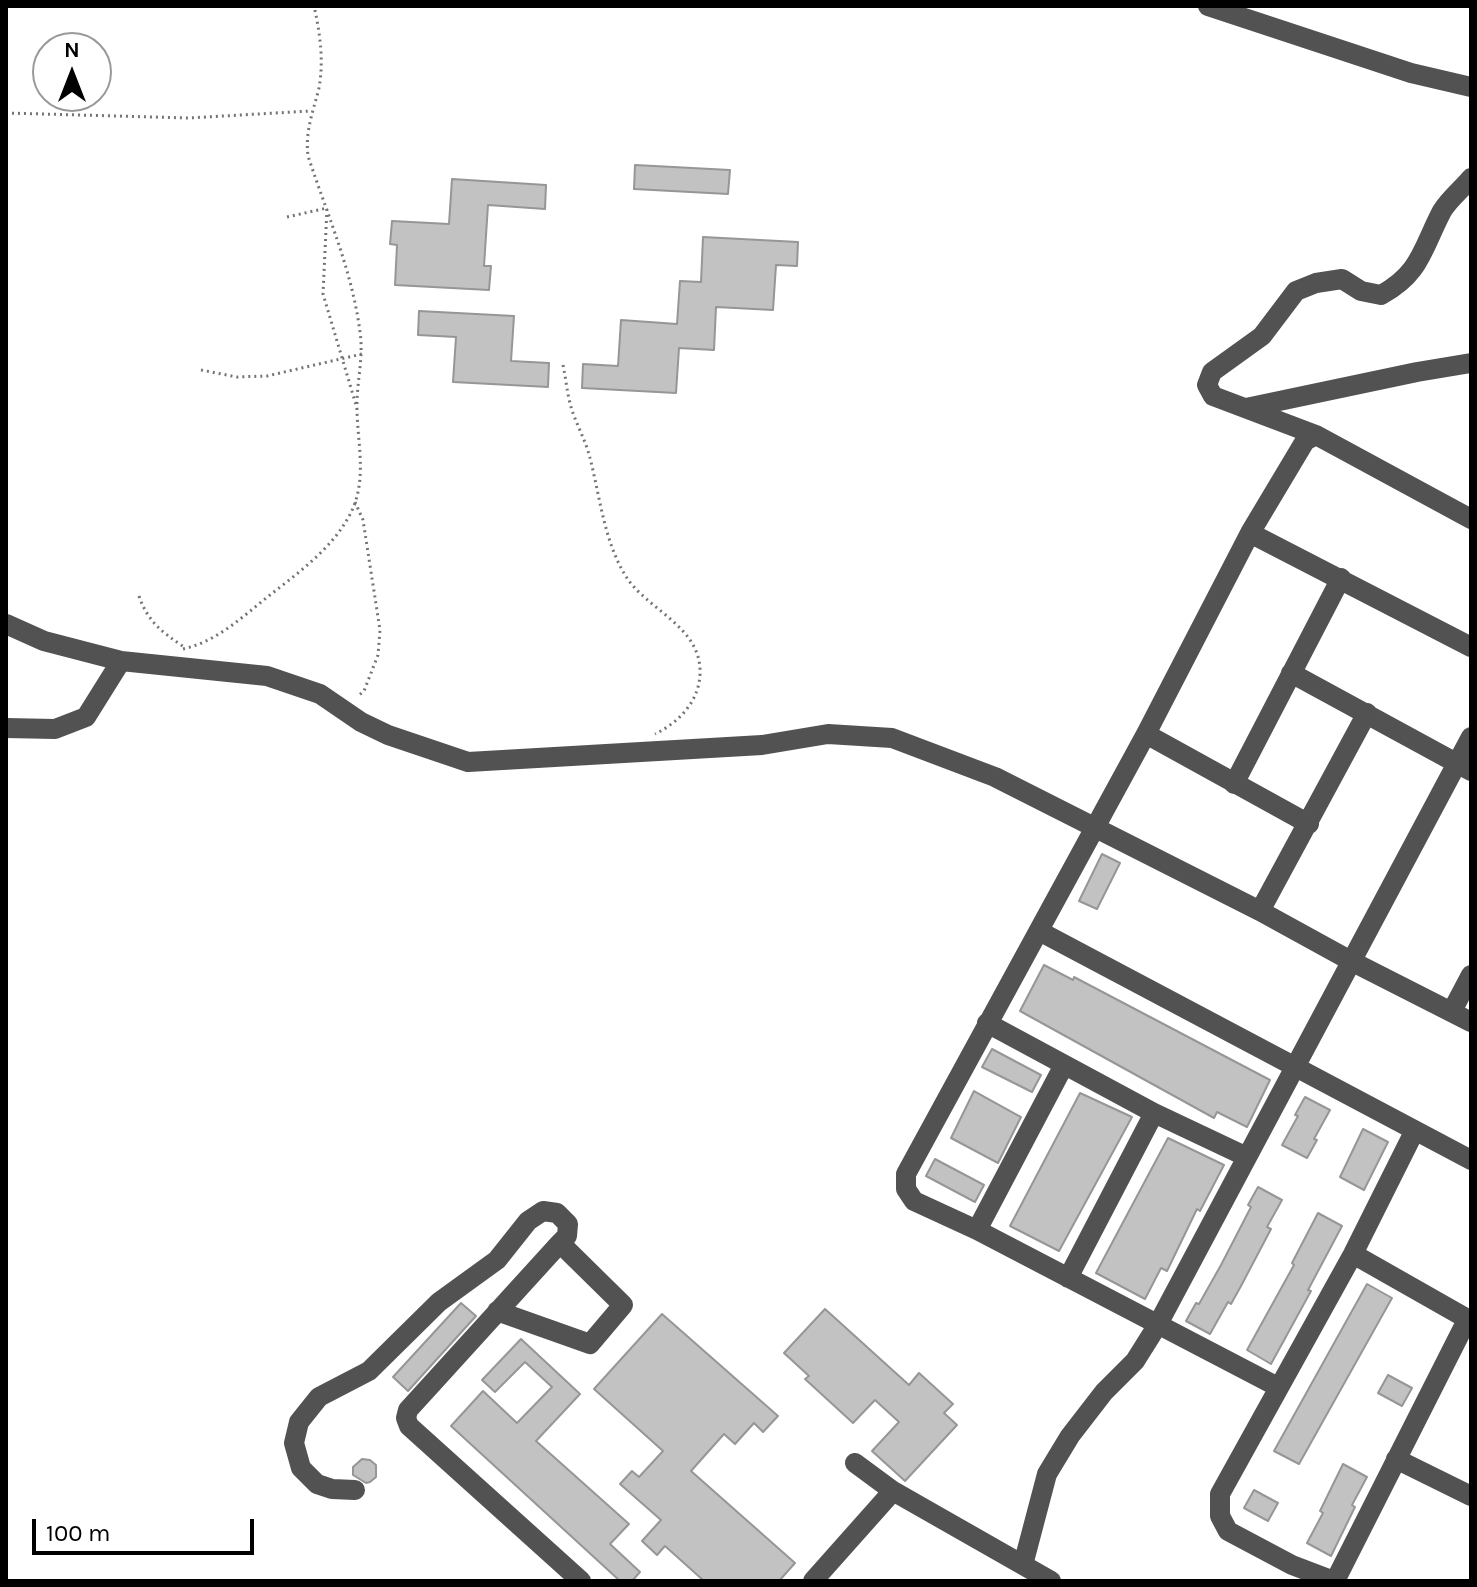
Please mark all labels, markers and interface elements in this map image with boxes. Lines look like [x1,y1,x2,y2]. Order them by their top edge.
north arrow [32,32,112,112]
text: N [64,37,80,63]
scale bar [36,1503,258,1553]
text: 100 m [46,1519,111,1547]

